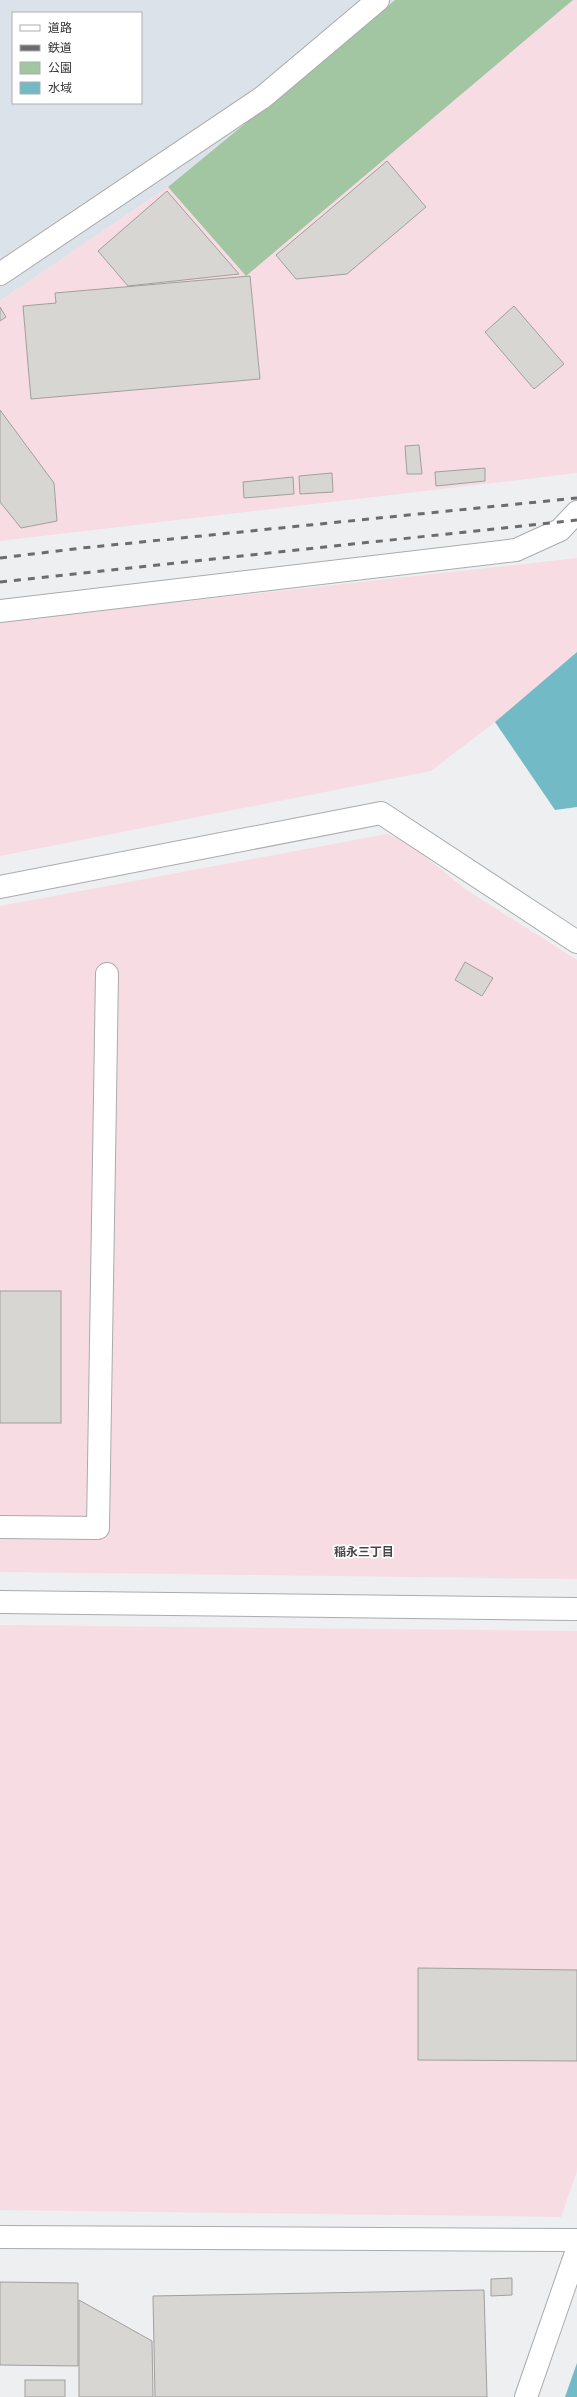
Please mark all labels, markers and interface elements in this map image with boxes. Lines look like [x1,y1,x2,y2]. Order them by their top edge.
legend [12,12,142,104]
text: 道路 [48,21,72,36]
text: 鉄道 [48,41,72,56]
text: 公園 [48,61,72,76]
text: 水域 [48,81,72,96]
district label: 稲永三丁目 [334,1545,394,1560]

